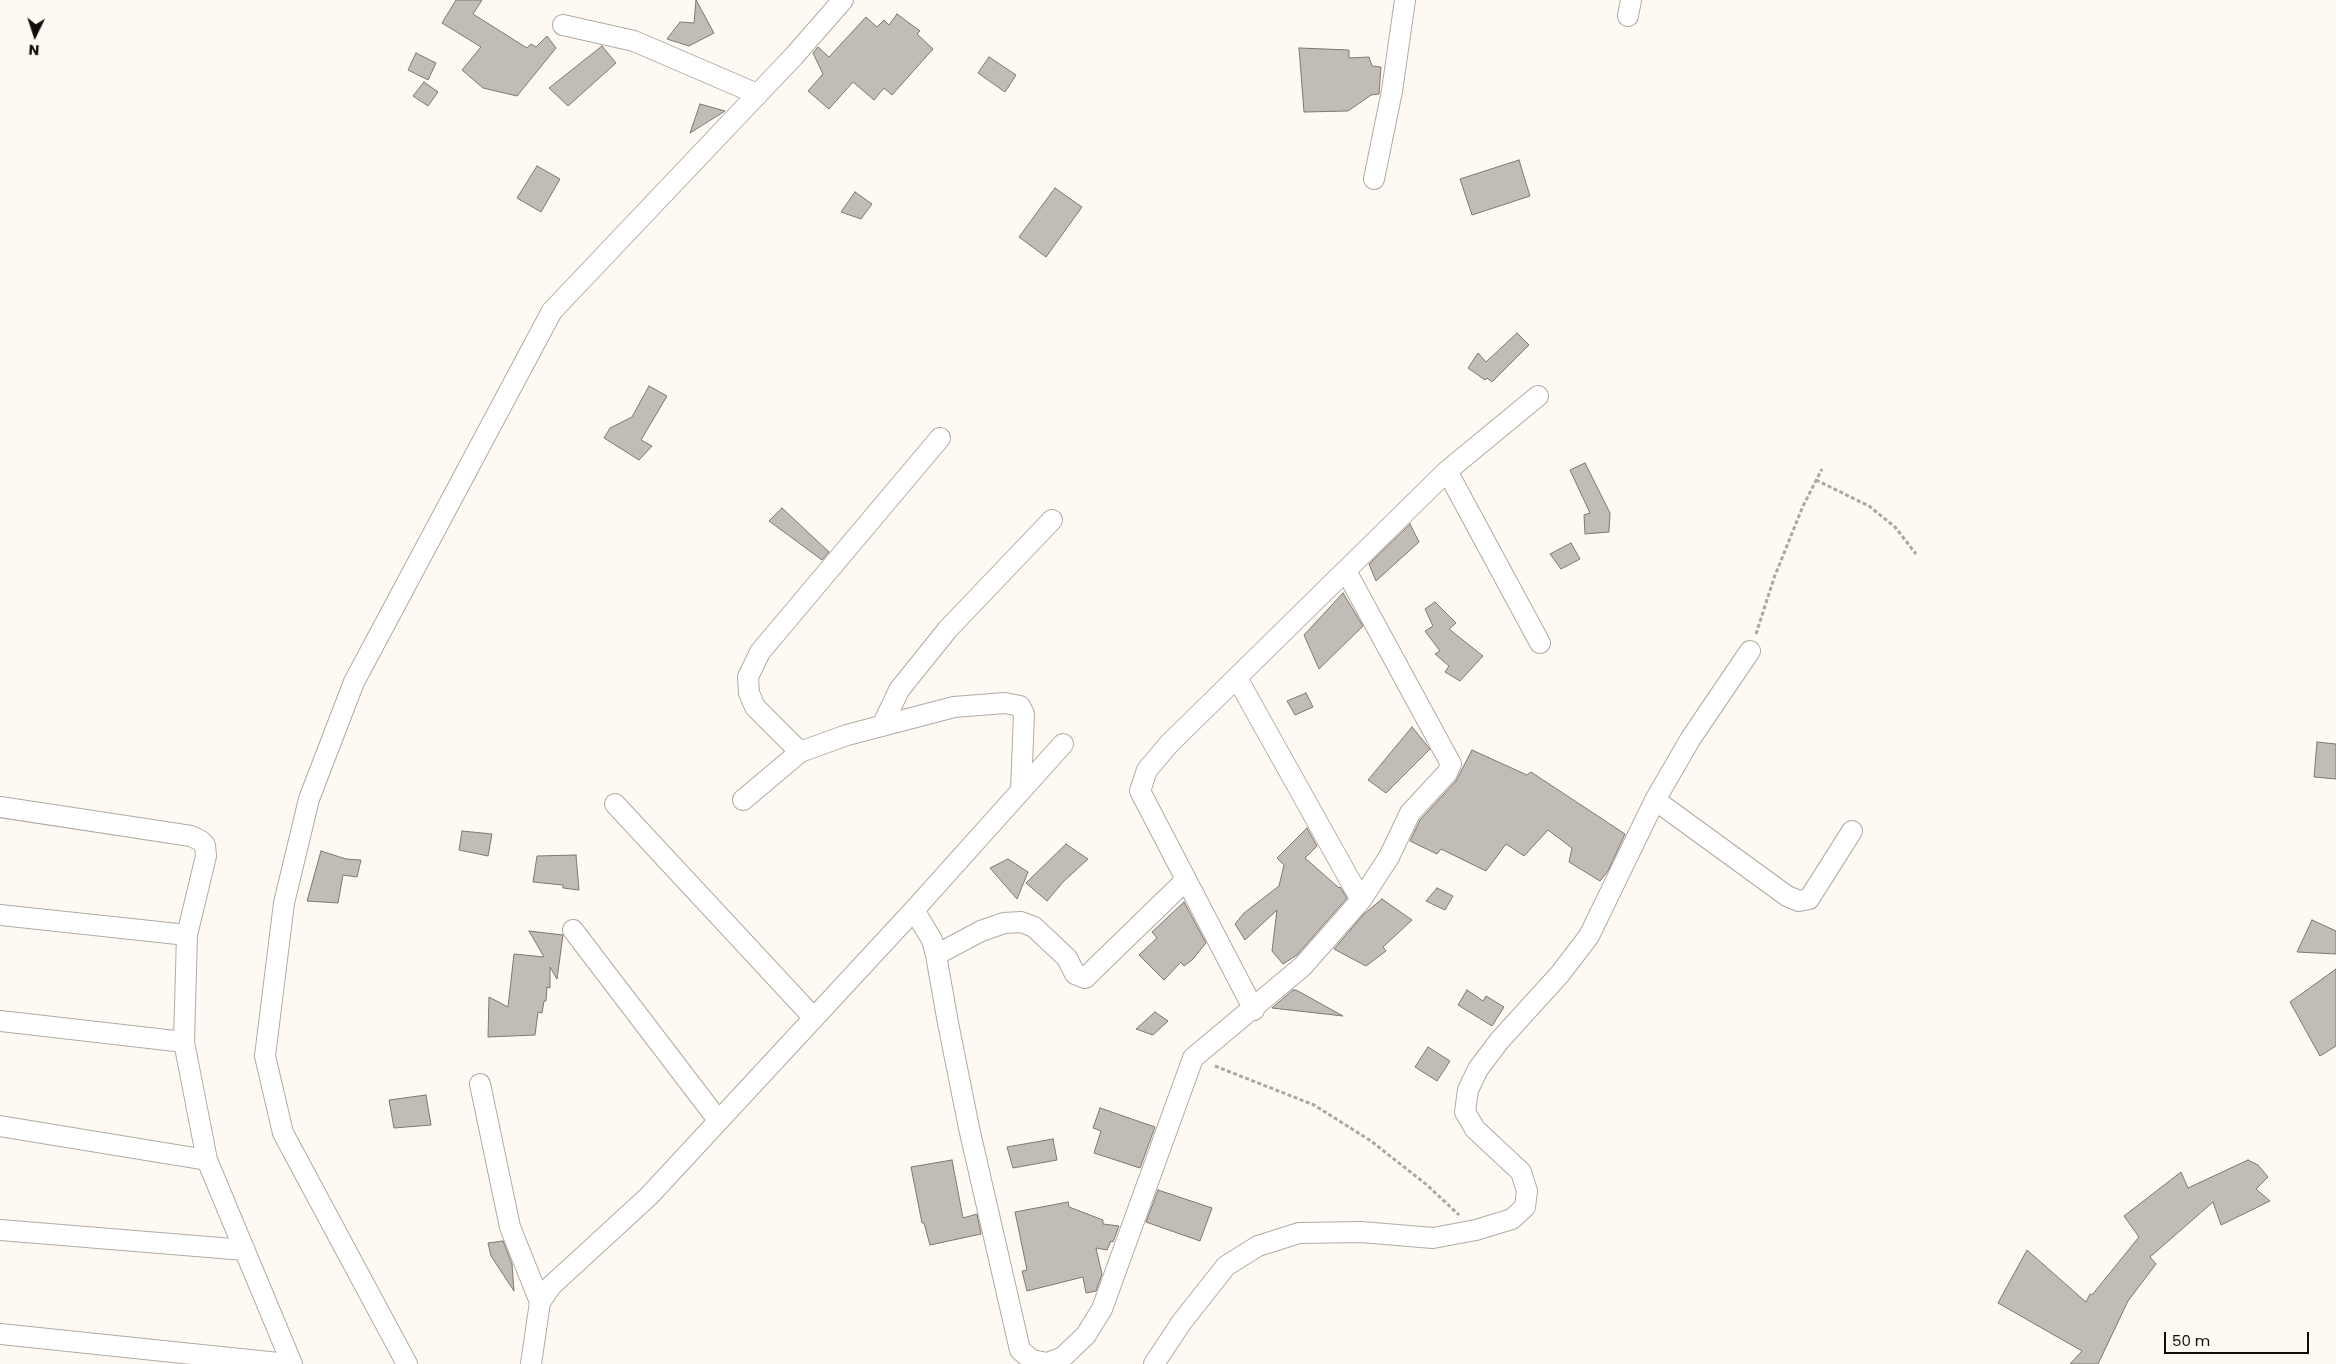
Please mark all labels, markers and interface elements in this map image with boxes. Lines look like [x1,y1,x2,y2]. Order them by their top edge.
north arrow [10,10,60,60]
text: N [28,40,40,60]
scale bar [2166,1322,2311,1354]
text: 50 m [2172,1330,2210,1351]

